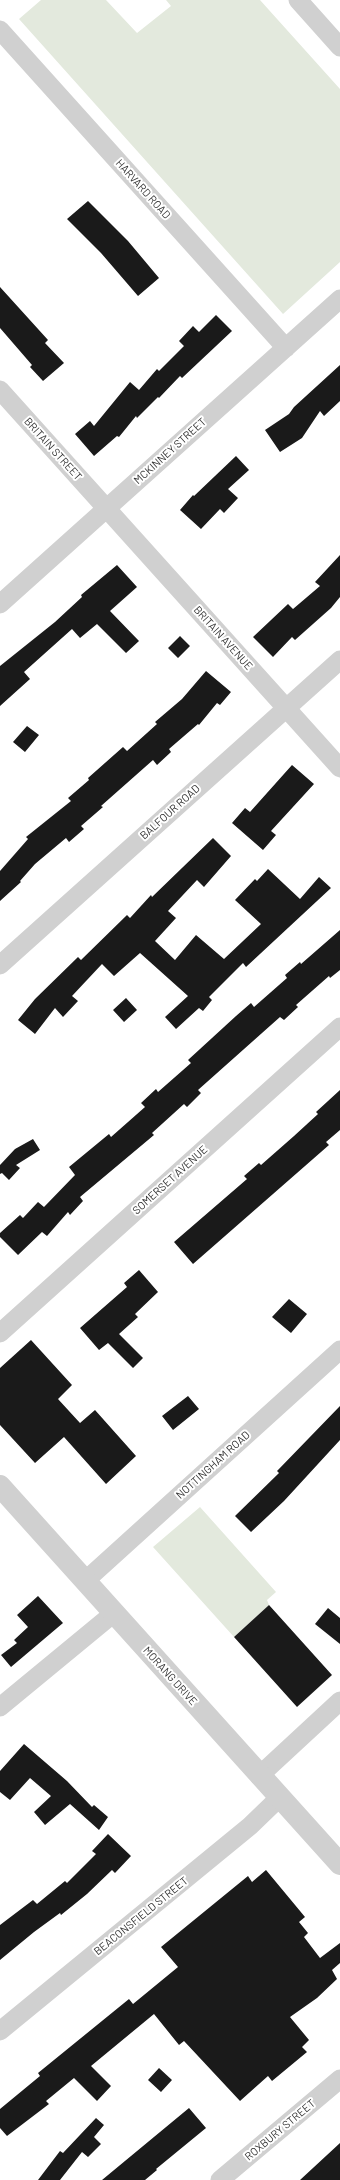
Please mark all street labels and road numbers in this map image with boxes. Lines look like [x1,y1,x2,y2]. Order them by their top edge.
street label: HARVARD ROAD [113,157,173,221]
street label: BRITAIN STREET [21,415,85,483]
street label: MCKINNEY STREET [131,415,209,487]
street label: BRITAIN AVENUE [191,603,255,673]
street label: BALFOUR ROAD [137,782,203,842]
street label: SOMERSET AVENUE [130,1143,210,1217]
street label: NOTTINGHAM ROAD [173,1428,253,1502]
street label: MORANG DRIVE [140,1644,200,1708]
street label: BEACONSFIELD STREET [91,1874,191,1958]
street label: ROXBURY STREET [242,2097,318,2163]

